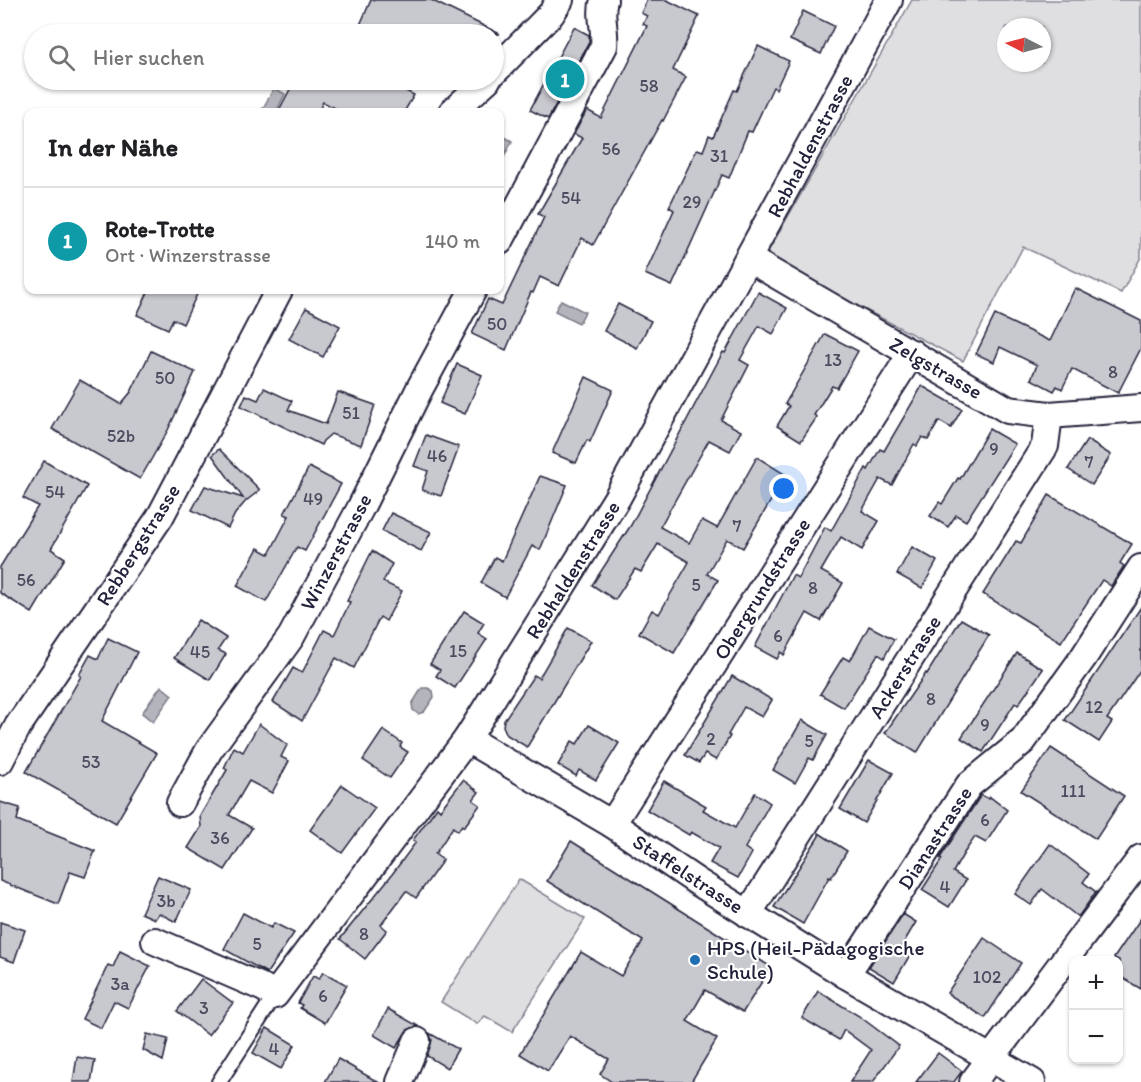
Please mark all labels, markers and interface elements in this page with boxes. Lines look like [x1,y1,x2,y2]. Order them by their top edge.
north arrow [997,18,1051,72]
search box [24,24,504,90]
icon: search [45,41,78,74]
text: Hier suchen [93,44,204,71]
pin: 1 [546,56,584,101]
street label: Rebhaldenstrasse [761,70,858,222]
house number: 58 [639,75,659,97]
text: In der Nähe [48,131,178,163]
house number: 56 [602,138,620,160]
house number: 31 [710,145,728,167]
house number: 54 [561,187,581,209]
house number: 29 [683,191,701,213]
text: Rote-Trotte [105,216,215,243]
text: 1 [63,229,72,253]
text: 140 m [425,229,480,253]
text: Ort · Winzerstrasse [105,243,271,267]
house number: 50 [487,313,507,335]
street label: Zelgstrasse [885,331,987,404]
house number: 13 [824,349,842,371]
house number: 8 [1108,361,1118,383]
house number: 50 [155,367,175,389]
house number: 51 [342,402,360,424]
house number: 52b [107,425,135,447]
house number: 9 [989,438,999,460]
house number: 46 [427,445,447,467]
house number: 7 [1085,451,1094,473]
your location [769,474,798,503]
street label: Rebbergstrasse [90,479,185,610]
house number: 54 [45,481,65,503]
house number: 49 [303,488,323,510]
street label: Winzerstrasse [294,489,377,614]
street label: Rebhaldenstrasse [520,496,625,644]
street label: Obergrundstrasse [708,513,815,664]
house number: 7 [733,515,742,537]
house number: 56 [17,569,35,591]
house number: 5 [691,574,701,596]
house number: 8 [808,577,818,599]
street label: Ackerstrasse [863,610,946,723]
house number: 6 [773,625,783,647]
house number: 15 [449,640,467,662]
house number: 45 [190,641,210,663]
house number: 8 [926,688,936,710]
house number: 12 [1085,696,1103,718]
house number: 9 [980,714,990,736]
house number: 2 [706,728,716,750]
house number: 5 [804,730,814,752]
house number: 53 [81,751,101,773]
house number: 111 [1060,780,1086,802]
street label: Dianastrasse [892,782,977,894]
house number: 6 [980,809,990,831]
house number: 36 [210,827,230,849]
street label: Staffelstrasse [628,829,748,919]
house number: 4 [940,876,951,898]
house number: 3b [156,890,176,912]
house number: 8 [359,923,369,945]
house number: 5 [252,933,262,955]
place label: HPS (Heil-Pädagogische Schule) [707,935,925,984]
marker: HPS (Heil-Pädagogische Schule) [688,953,702,967]
map controls [1069,956,1123,1064]
button: + [1069,956,1123,1010]
house number: 102 [973,966,1002,988]
house number: 3a [110,973,130,995]
house number: 6 [318,985,328,1007]
house number: 3 [199,997,209,1019]
button: − [1069,1010,1123,1064]
house number: 4 [269,1038,280,1060]

